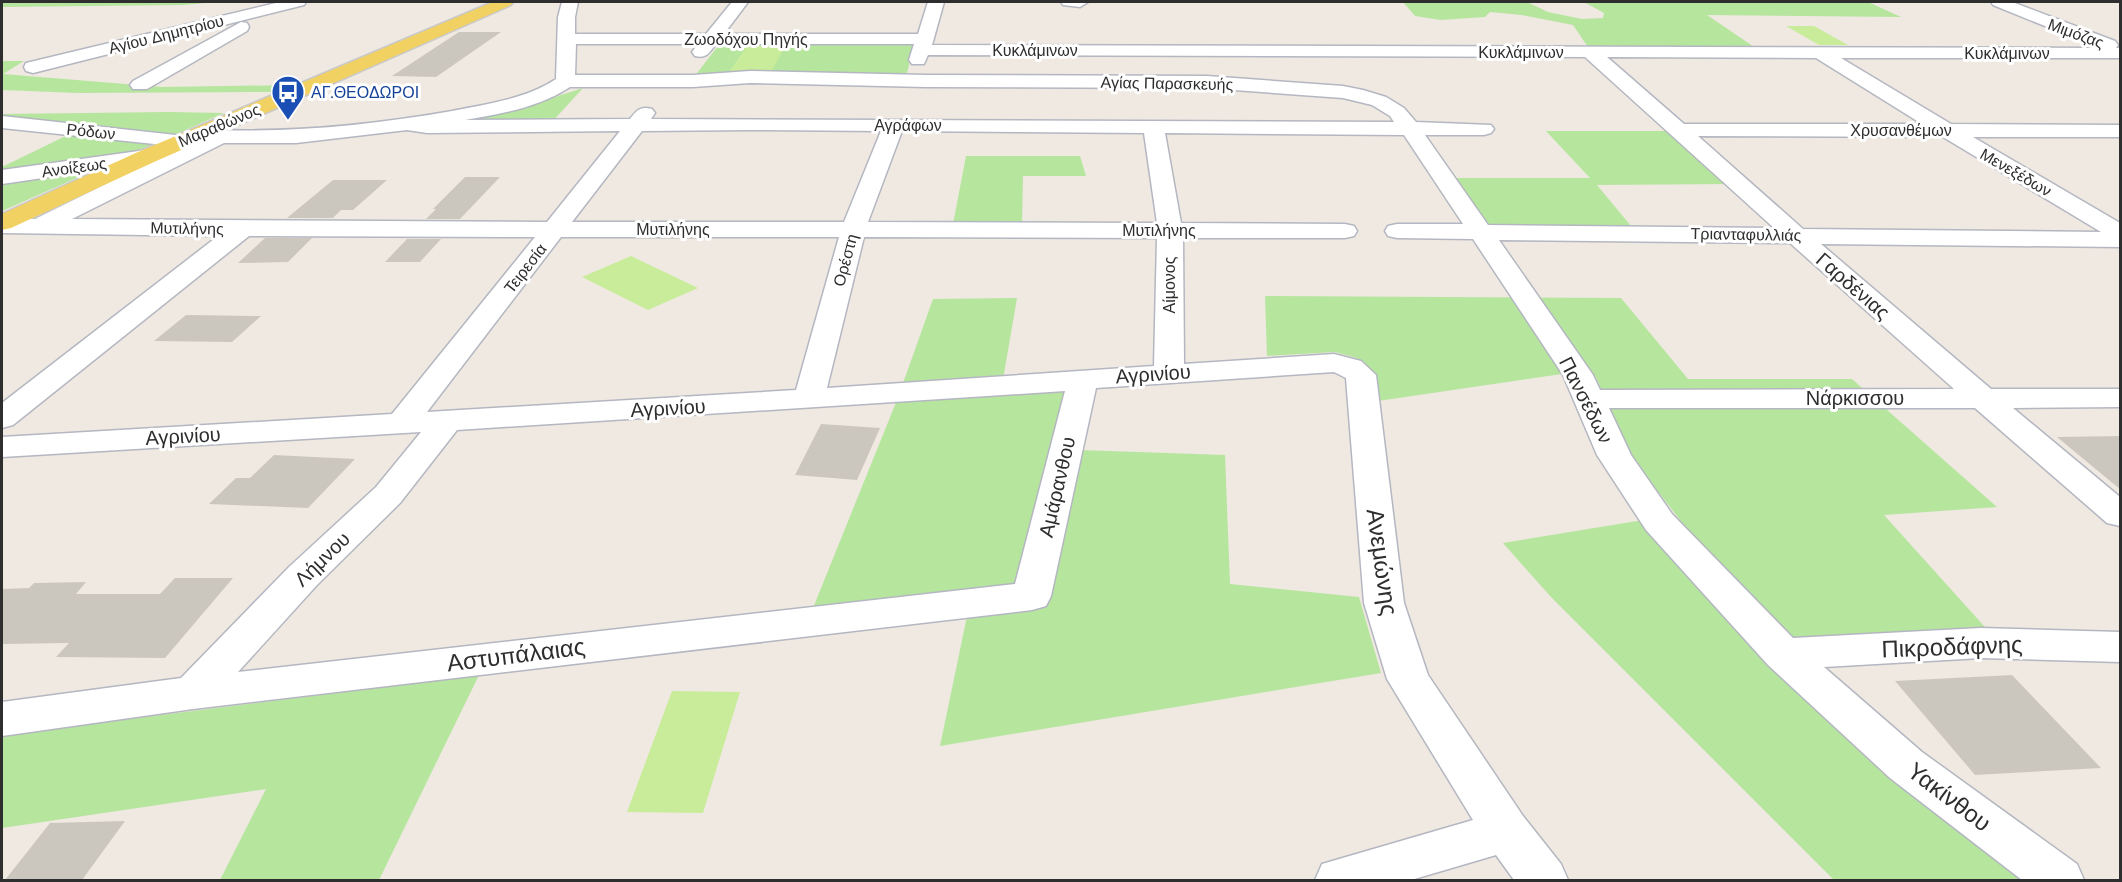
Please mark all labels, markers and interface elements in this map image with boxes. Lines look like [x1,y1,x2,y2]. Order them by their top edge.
street label: Αγίου Δημητρίου [106,10,226,59]
street label: Μιμόζας [2045,14,2107,53]
street label: Ζωοδόχου Πηγής [684,29,808,50]
street label: Κυκλάμινων [992,40,1078,61]
street label: Κυκλάμινων [1478,42,1564,63]
street label: Κυκλάμινων [1964,43,2050,64]
street label: Αγίας Παρασκευής [1100,72,1234,95]
bus stop icon: ΑΓ.ΘΕΟΔΩΡΟΙ [270,74,306,121]
place label: ΑΓ.ΘΕΟΔΩΡΟΙ [311,82,419,103]
street label: Μαραθώνος [175,99,264,152]
street label: Αγράφων [874,115,942,136]
street label: Ρόδων [65,118,116,144]
street label: Χρυσανθέμων [1850,120,1952,141]
street label: Μενεξέδων [1976,144,2055,201]
street label: Ανοίξεως [40,153,108,182]
street label: Μυτιλήνης [150,217,224,240]
street label: Μυτιλήνης [636,219,710,240]
street label: Μυτιλήνης [1122,220,1196,241]
street label: Τριανταφυλλιάς [1690,223,1802,246]
street label: Ορέστη [828,231,863,289]
street label: Τειρεσία [499,239,551,297]
street label: Γαρδένιας [1811,247,1896,325]
street label: Αίμονος [1159,256,1180,313]
street label: Πανσέδων [1553,352,1619,448]
street label: Αγρινίου [1115,358,1191,390]
street label: Νάρκισσου [1806,385,1904,411]
street label: Αγρινίου [630,393,706,423]
street label: Αγρινίου [145,421,221,451]
street label: Αμάρανθου [1033,434,1081,540]
street label: Ανεμώνης [1360,506,1405,617]
street label: Λήμνου [288,526,356,592]
street label: Πικροδάφνης [1881,629,2023,664]
street label: Αστυπάλαιας [445,631,587,678]
street label: Υακίνθου [1901,755,1997,838]

